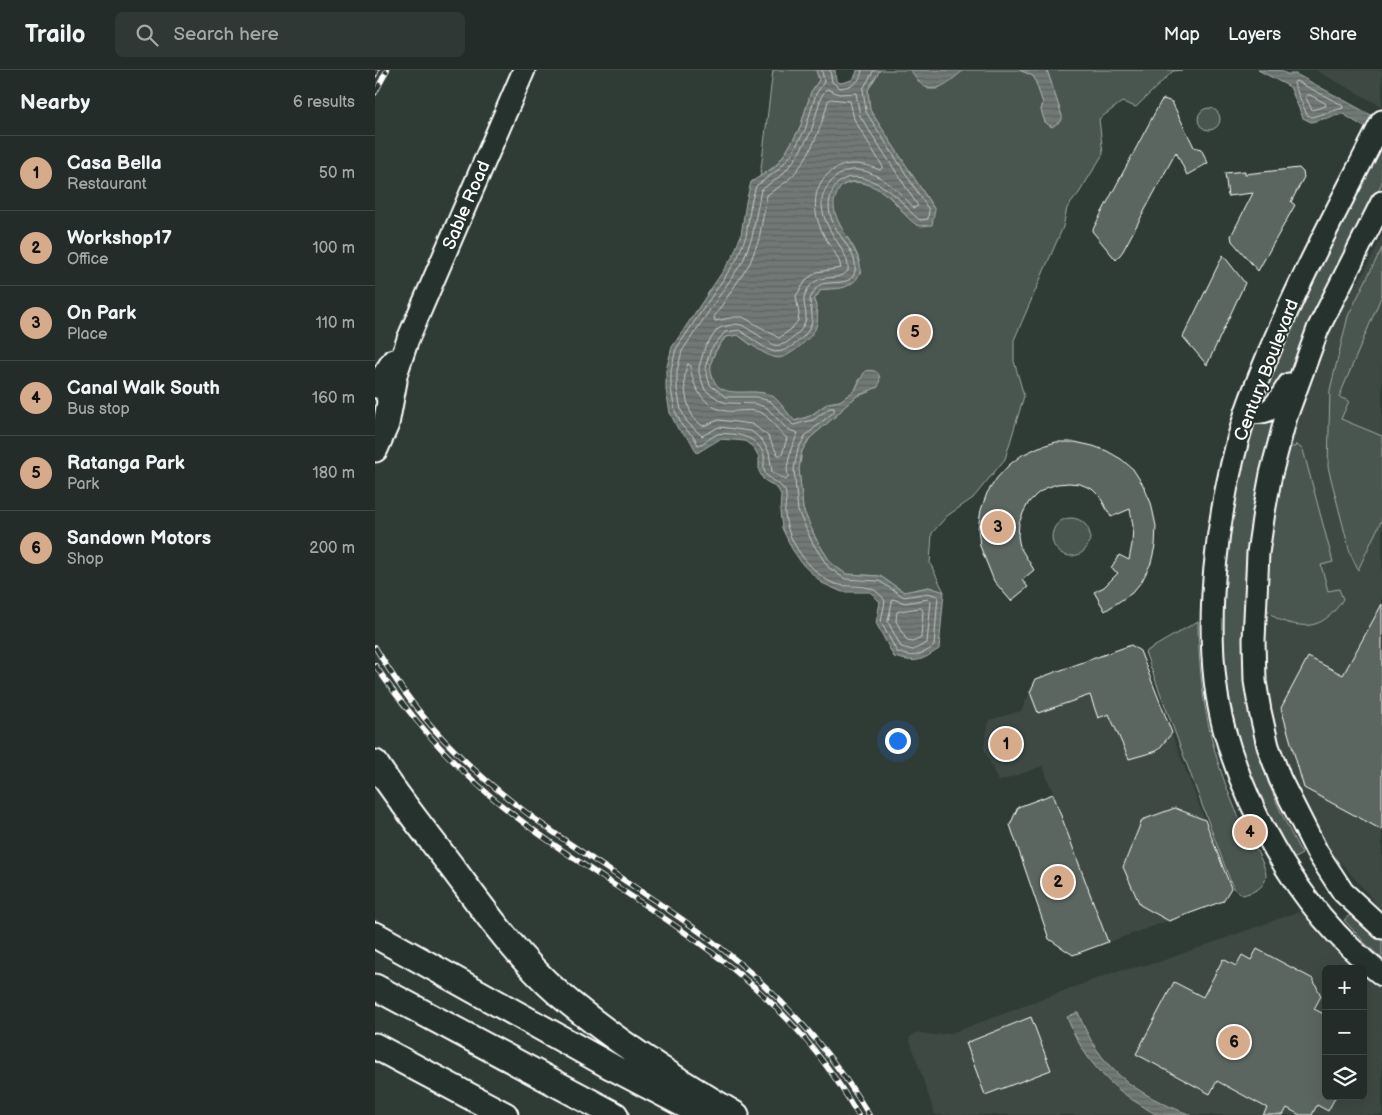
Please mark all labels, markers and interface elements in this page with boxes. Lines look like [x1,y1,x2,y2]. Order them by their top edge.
search box [115,12,465,57]
text: Trailo [25,20,85,49]
icon: search [133,21,161,49]
text: Search here [173,23,279,46]
text: Map [1164,24,1200,45]
text: Layers [1228,24,1281,45]
text: Share [1309,24,1357,45]
text: Nearby [20,90,90,115]
text: 6 results [293,93,355,112]
text: Casa Bella [67,152,162,175]
street label: Sable Road [438,158,495,253]
text: 1 [33,164,39,183]
text: 50 m [319,164,355,183]
text: Restaurant [67,175,147,194]
text: Workshop17 [67,227,172,250]
text: 2 [31,239,41,258]
text: 100 m [312,239,355,258]
text: Office [67,250,109,269]
street label: Century Boulevard [1230,296,1303,444]
text: On Park [67,302,136,325]
pin: 5 [899,313,931,351]
text: 3 [31,314,41,333]
text: 110 m [316,314,355,333]
text: Place [67,325,108,344]
text: Canal Walk South [67,377,220,400]
text: 4 [31,389,41,408]
text: 160 m [312,389,355,408]
text: Bus stop [67,400,130,419]
text: Ratanga Park [67,452,185,475]
text: 5 [31,464,41,483]
text: 180 m [313,464,355,483]
text: Park [67,475,99,494]
pin: 3 [982,508,1014,546]
text: Sandown Motors [67,527,211,550]
text: 6 [31,539,41,558]
text: 200 m [309,539,355,558]
text: Shop [67,550,104,569]
pin: 1 [990,725,1022,763]
your location [885,728,911,754]
pin: 4 [1234,813,1266,851]
pin: 2 [1042,863,1074,901]
map controls [1322,965,1367,1100]
button: + [1322,965,1367,1010]
button: − [1322,1010,1367,1055]
pin: 6 [1218,1023,1250,1061]
button: layers [1322,1055,1367,1100]

